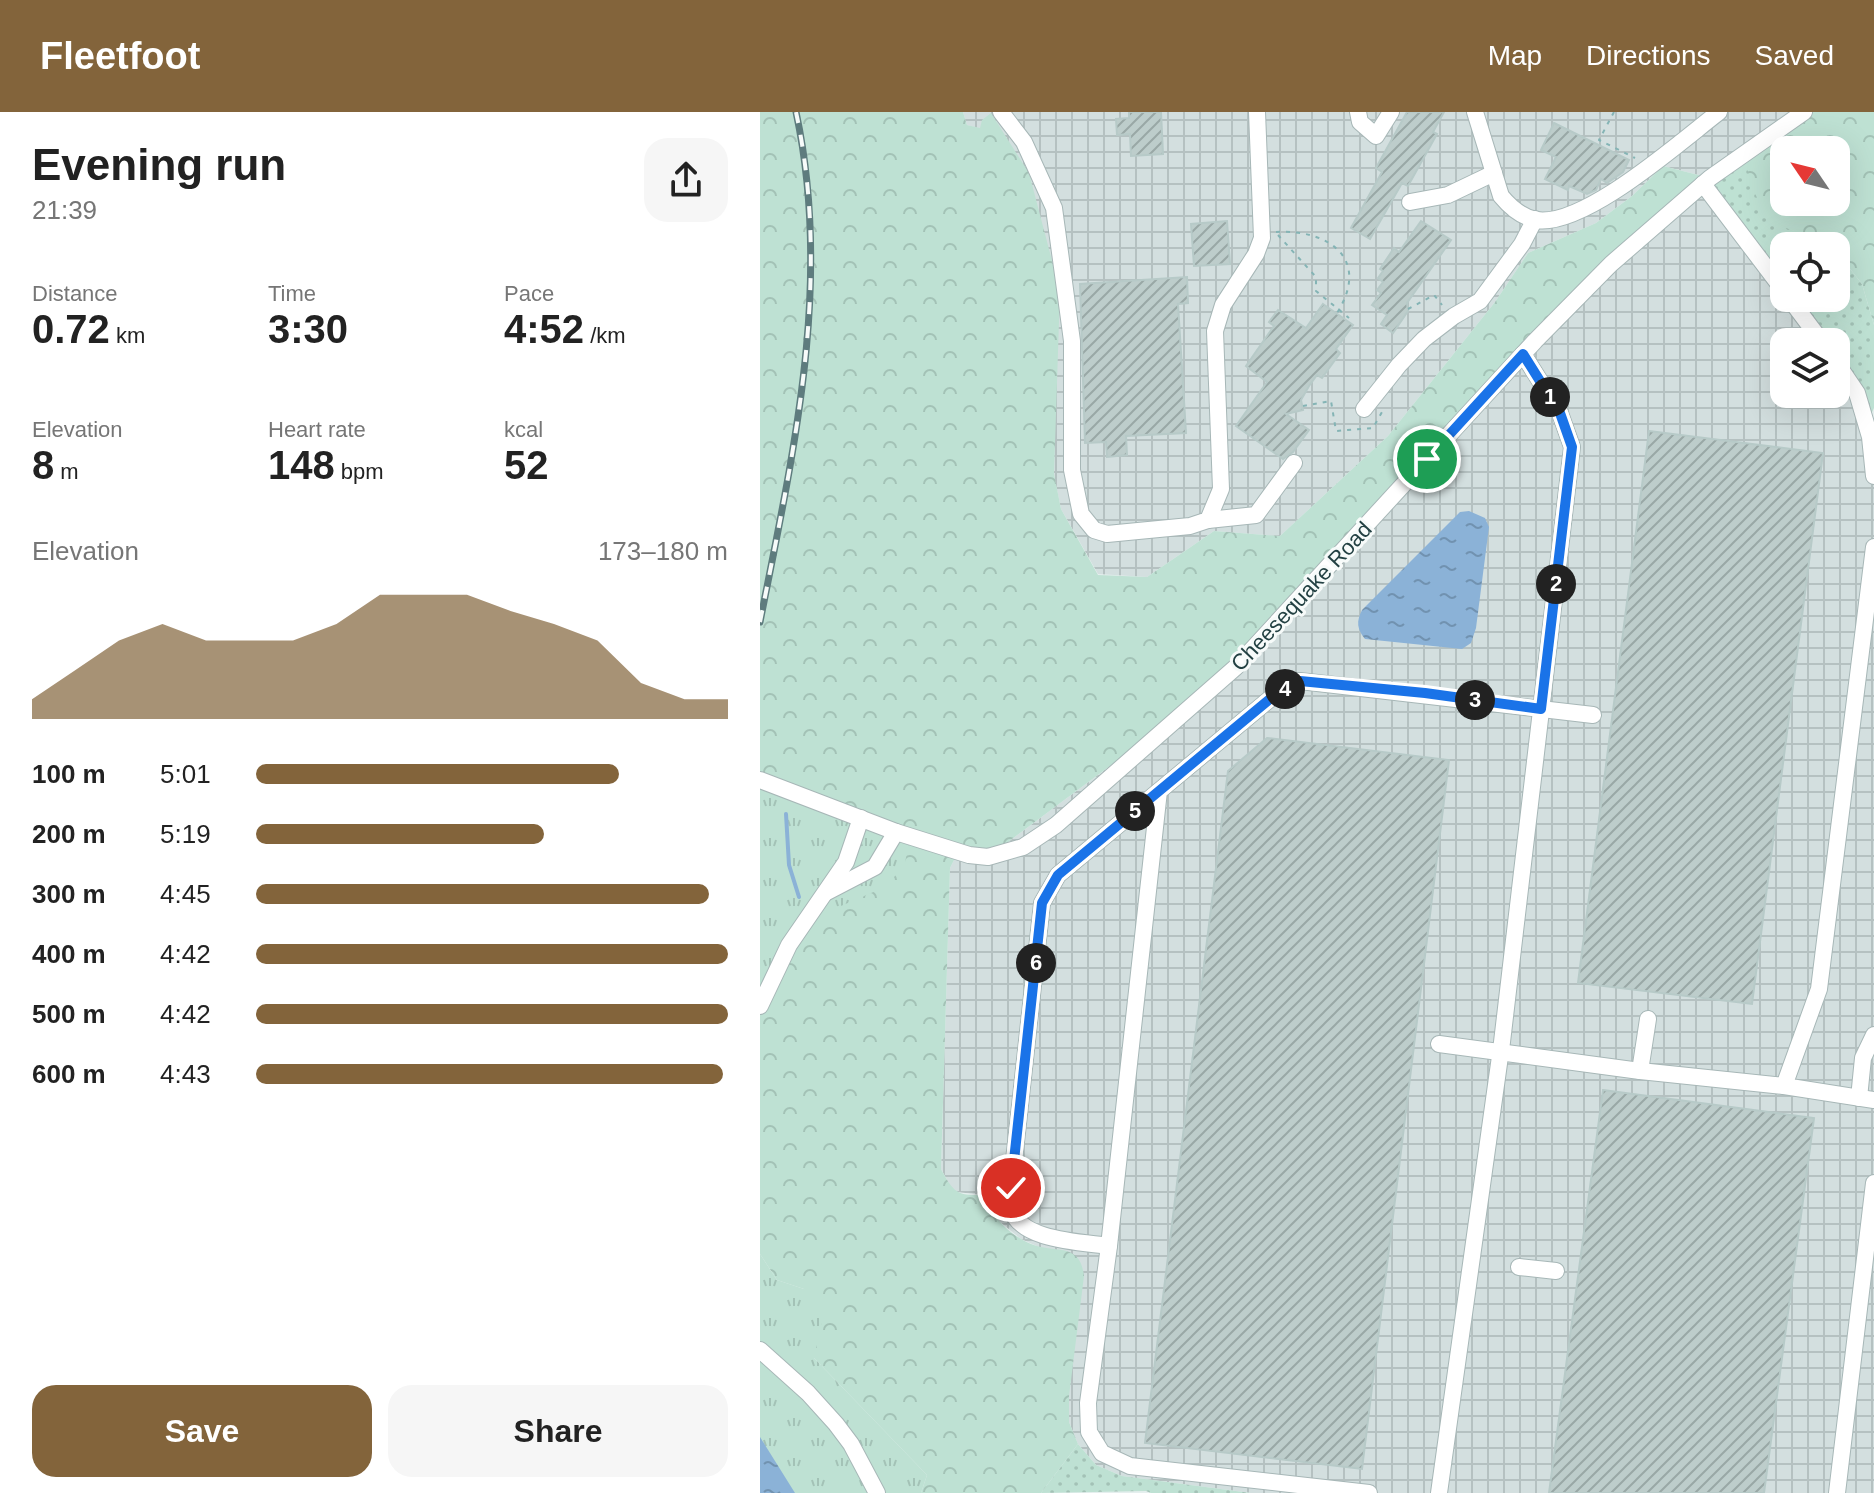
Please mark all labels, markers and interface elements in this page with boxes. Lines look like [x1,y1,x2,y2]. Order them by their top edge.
text: Fleetfoot [40,35,200,77]
text: Map [1488,40,1542,71]
text: Directions [1586,40,1711,71]
text: Saved [1755,40,1834,71]
north arrow [1770,136,1850,216]
map controls [1770,136,1850,408]
button: share [644,138,728,222]
text: Evening run [32,140,286,189]
text: 21:39 [32,195,97,225]
button: locate [1770,232,1850,312]
text: Distance [32,281,118,306]
text: Time [268,281,316,306]
text: Pace [504,281,554,306]
text: 0.72 [32,307,110,351]
text: 3:30 [268,307,348,351]
text: 4:52 [504,307,584,351]
text: km [110,323,145,348]
text: /km [584,323,626,348]
button: layers [1770,328,1850,408]
pin: 1 [1530,377,1570,417]
text: 1 [1544,384,1556,409]
text: Elevation [32,417,123,442]
text: Heart rate [268,417,366,442]
text: kcal [504,417,543,442]
pin [1393,425,1461,493]
icon: arrive [1405,437,1449,481]
text: 8 [32,443,54,487]
text: 148 [268,443,335,487]
text: 52 [504,443,549,487]
text: m [54,459,79,484]
text: bpm [335,459,384,484]
street label: Cheesequake Road [1226,517,1377,676]
text: Elevation [32,536,139,566]
text: 173–180 m [598,536,728,566]
pin: 2 [1536,564,1576,604]
text: 2 [1550,571,1562,596]
pin: 4 [1265,669,1305,709]
text: 4 [1279,676,1291,701]
pin: 3 [1455,680,1495,720]
text: 3 [1469,687,1481,712]
text: 100 m [32,759,106,789]
text: 5:01 [160,759,211,789]
pin: 5 [1115,791,1155,831]
text: 5 [1129,798,1141,823]
text: 200 m [32,819,106,849]
text: 5:19 [160,819,211,849]
text: 300 m [32,879,106,909]
text: 4:45 [160,879,211,909]
text: 400 m [32,939,106,969]
text: 4:42 [160,939,211,969]
pin: 6 [1016,943,1056,983]
text: 6 [1030,950,1042,975]
text: 500 m [32,999,106,1029]
text: 4:42 [160,999,211,1029]
text: 600 m [32,1059,106,1089]
text: 4:43 [160,1059,211,1089]
pin [977,1154,1045,1222]
icon: check [989,1166,1033,1210]
button: Save [32,1385,372,1477]
button: Share [388,1385,728,1477]

